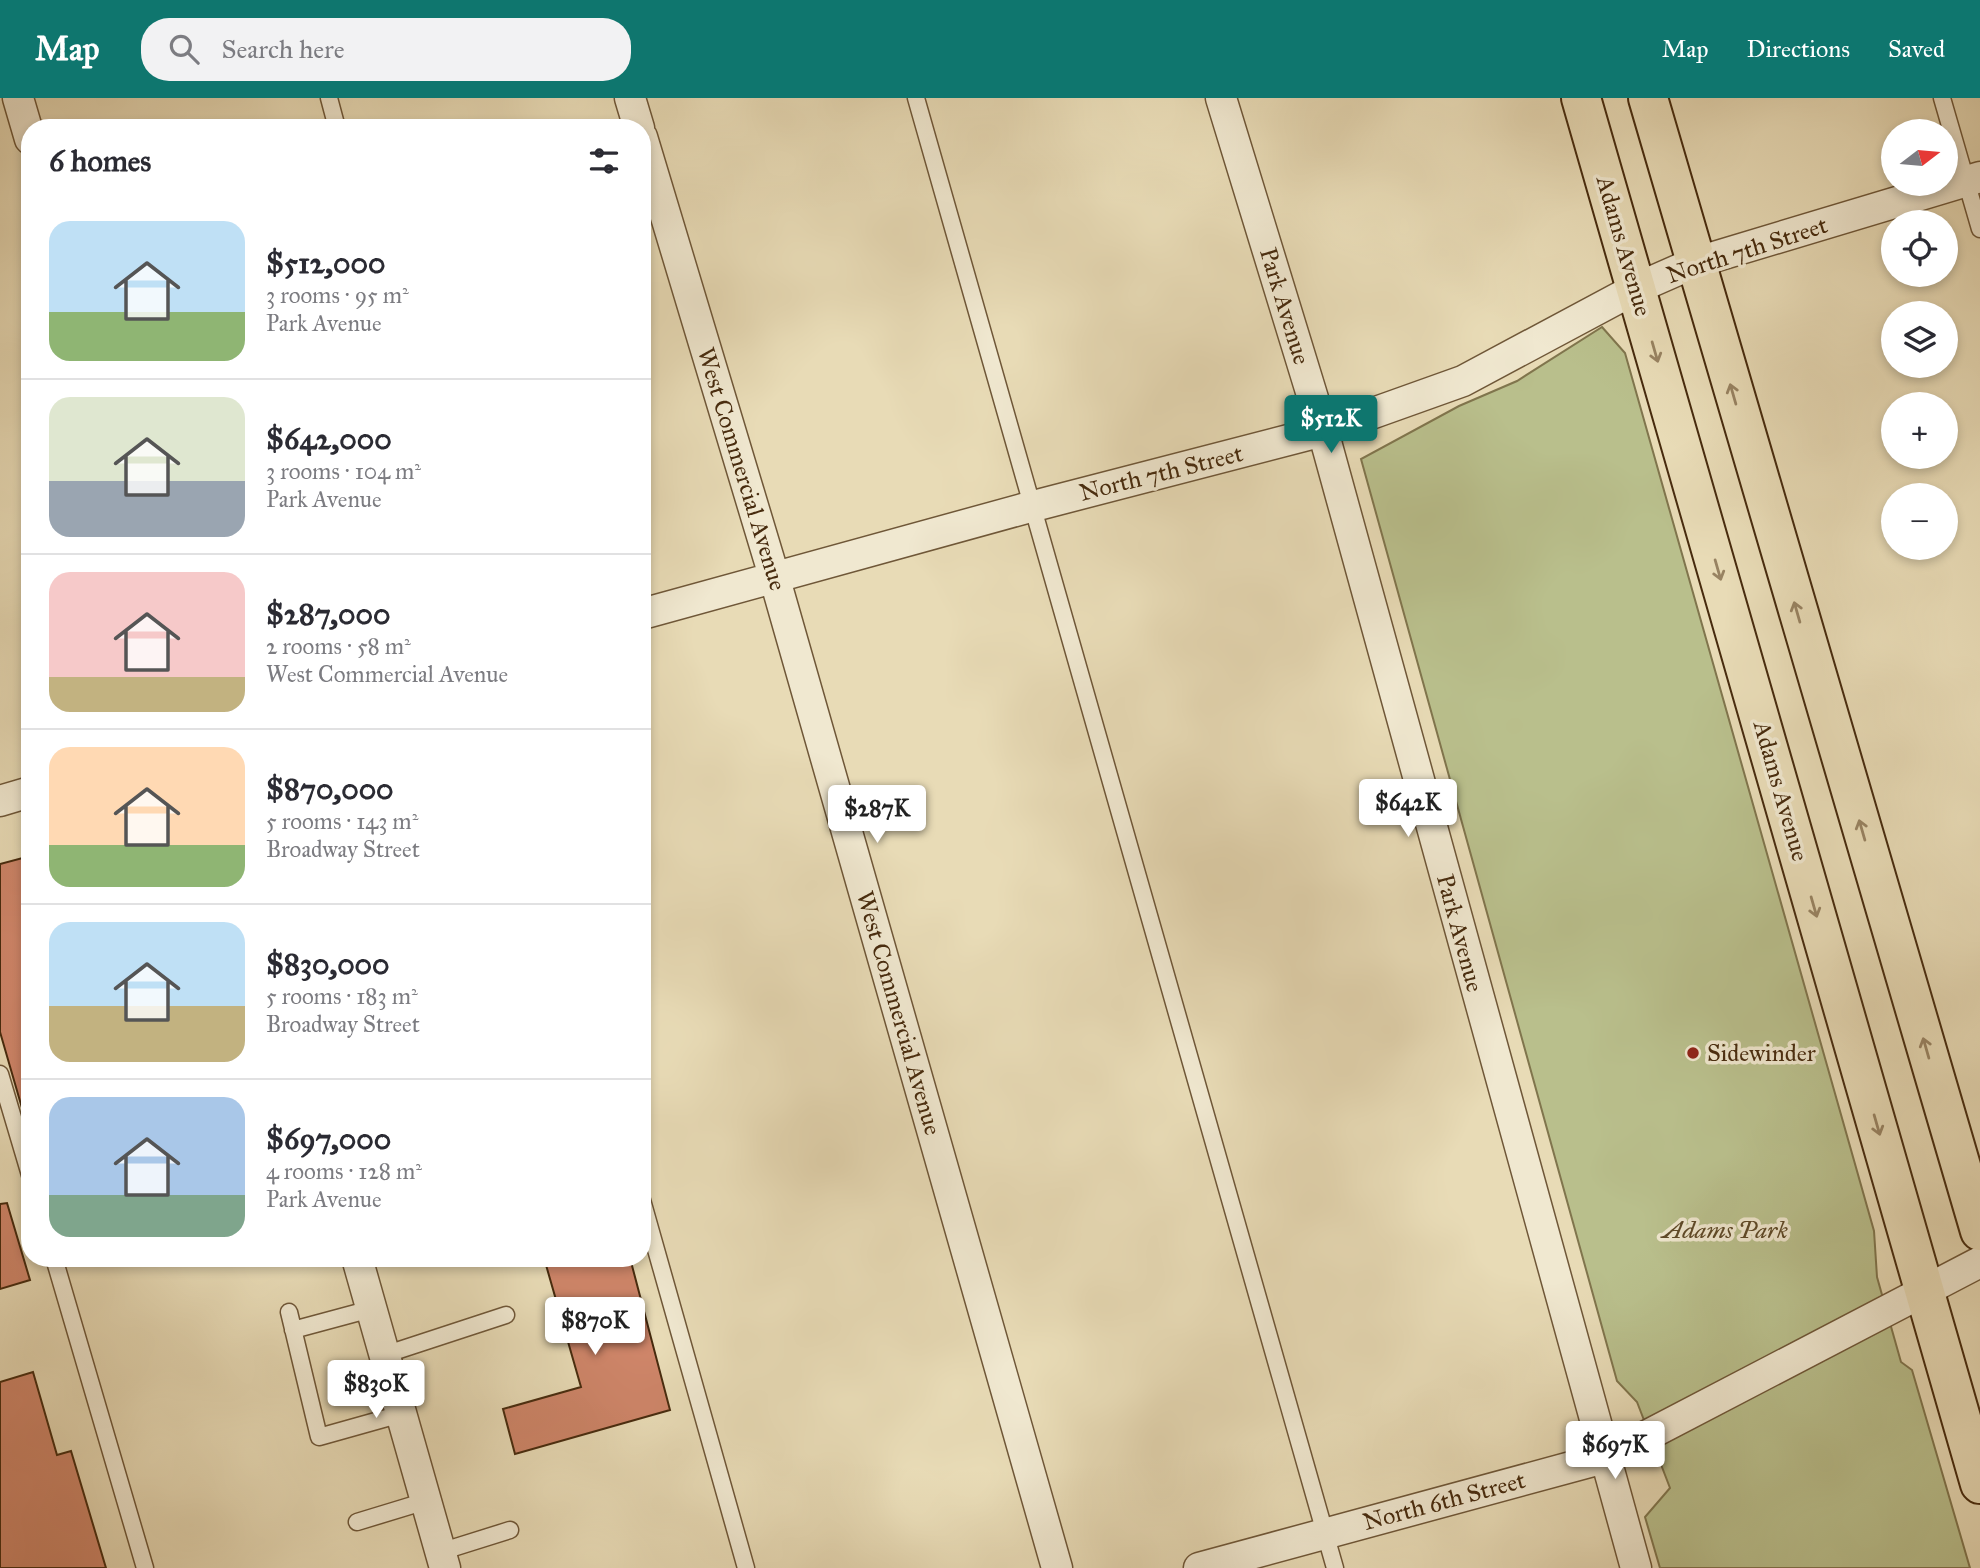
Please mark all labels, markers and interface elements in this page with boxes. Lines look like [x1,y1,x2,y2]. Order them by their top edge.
search box [141,18,631,81]
text: Map [35,29,99,69]
icon: search [165,30,203,68]
text: Search here [221,33,345,65]
text: Map [1662,34,1709,64]
text: Directions [1747,34,1850,64]
text: Saved [1888,34,1945,64]
north arrow [1881,119,1958,196]
map controls [1881,119,1958,560]
icon: filters [585,142,623,180]
text: 6 homes [49,143,151,179]
street label: Adams Avenue [1589,172,1658,320]
street label: North 7th Street [1663,210,1832,290]
button: locate [1881,210,1958,287]
street label: Park Avenue [1253,244,1317,368]
text: $512,000 [266,245,385,281]
icon: home [105,249,189,333]
text: 3 rooms · 95 m² [266,281,409,309]
button: layers [1881,301,1958,378]
text: Park Avenue [266,309,382,337]
one-way arrow [1649,340,1662,362]
street label: West Commercial Avenue [691,344,793,594]
one-way arrow [1725,383,1738,405]
button: + [1881,392,1958,469]
pin: $512K [1282,396,1380,455]
text: $512K [1300,404,1362,432]
text: $642,000 [266,421,392,457]
icon: home [105,425,189,509]
street label: North 7th Street [1076,438,1246,508]
text: 3 rooms · 104 m² [266,457,421,485]
button: − [1881,483,1958,560]
text: Park Avenue [266,485,382,513]
one-way arrow [1712,559,1725,581]
text: $287,000 [266,596,391,632]
icon: home [105,600,189,684]
one-way arrow [1790,601,1803,623]
text: 2 rooms · 58 m² [266,632,411,660]
text: West Commercial Avenue [266,660,508,688]
street label: Adams Avenue [1746,717,1815,865]
text: $870,000 [266,771,394,807]
icon: home [105,775,189,859]
pin: $642K [1359,780,1457,839]
pin: $287K [828,786,926,845]
text: $642K [1375,788,1441,816]
text: $287K [844,794,910,822]
text: 5 rooms · 143 m² [266,807,418,835]
one-way arrow [1854,819,1867,841]
text: Broadway Street [266,835,420,863]
street label: Park Avenue [1430,871,1490,995]
street label: West Commercial Avenue [850,887,948,1139]
one-way arrow [1808,895,1821,918]
text: $830,000 [266,946,390,982]
icon: home [105,950,189,1034]
text: 5 rooms · 183 m² [266,982,418,1010]
text: Broadway Street [266,1010,420,1038]
one-way arrow [1919,1037,1932,1060]
place label: Sidewinder [1707,1038,1816,1068]
marker: Sidewinder [1685,1045,1701,1061]
one-way arrow [1871,1114,1884,1136]
text: $697,000 [266,1121,391,1157]
icon: home [105,1125,189,1209]
text: 4 rooms · 128 m² [266,1157,422,1185]
text: Park Avenue [266,1185,382,1213]
park label: Adams Park [1659,1215,1788,1245]
pin: $870K [546,1298,644,1357]
text: $870K [561,1306,629,1334]
pin: $830K [327,1360,425,1420]
text: $830K [344,1369,408,1397]
pin: $697K [1566,1422,1664,1481]
text: $697K [1582,1430,1648,1458]
street label: North 6th Street [1359,1465,1529,1537]

